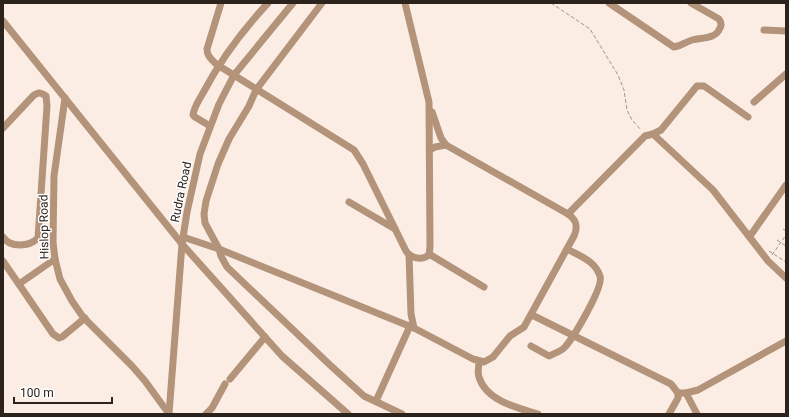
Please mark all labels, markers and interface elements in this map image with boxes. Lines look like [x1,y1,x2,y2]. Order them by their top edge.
street label: Rudra Road [168,160,194,224]
street label: Hislop Road [36,195,52,259]
scale bar [14,379,112,405]
text: 100 m [20,386,54,400]

